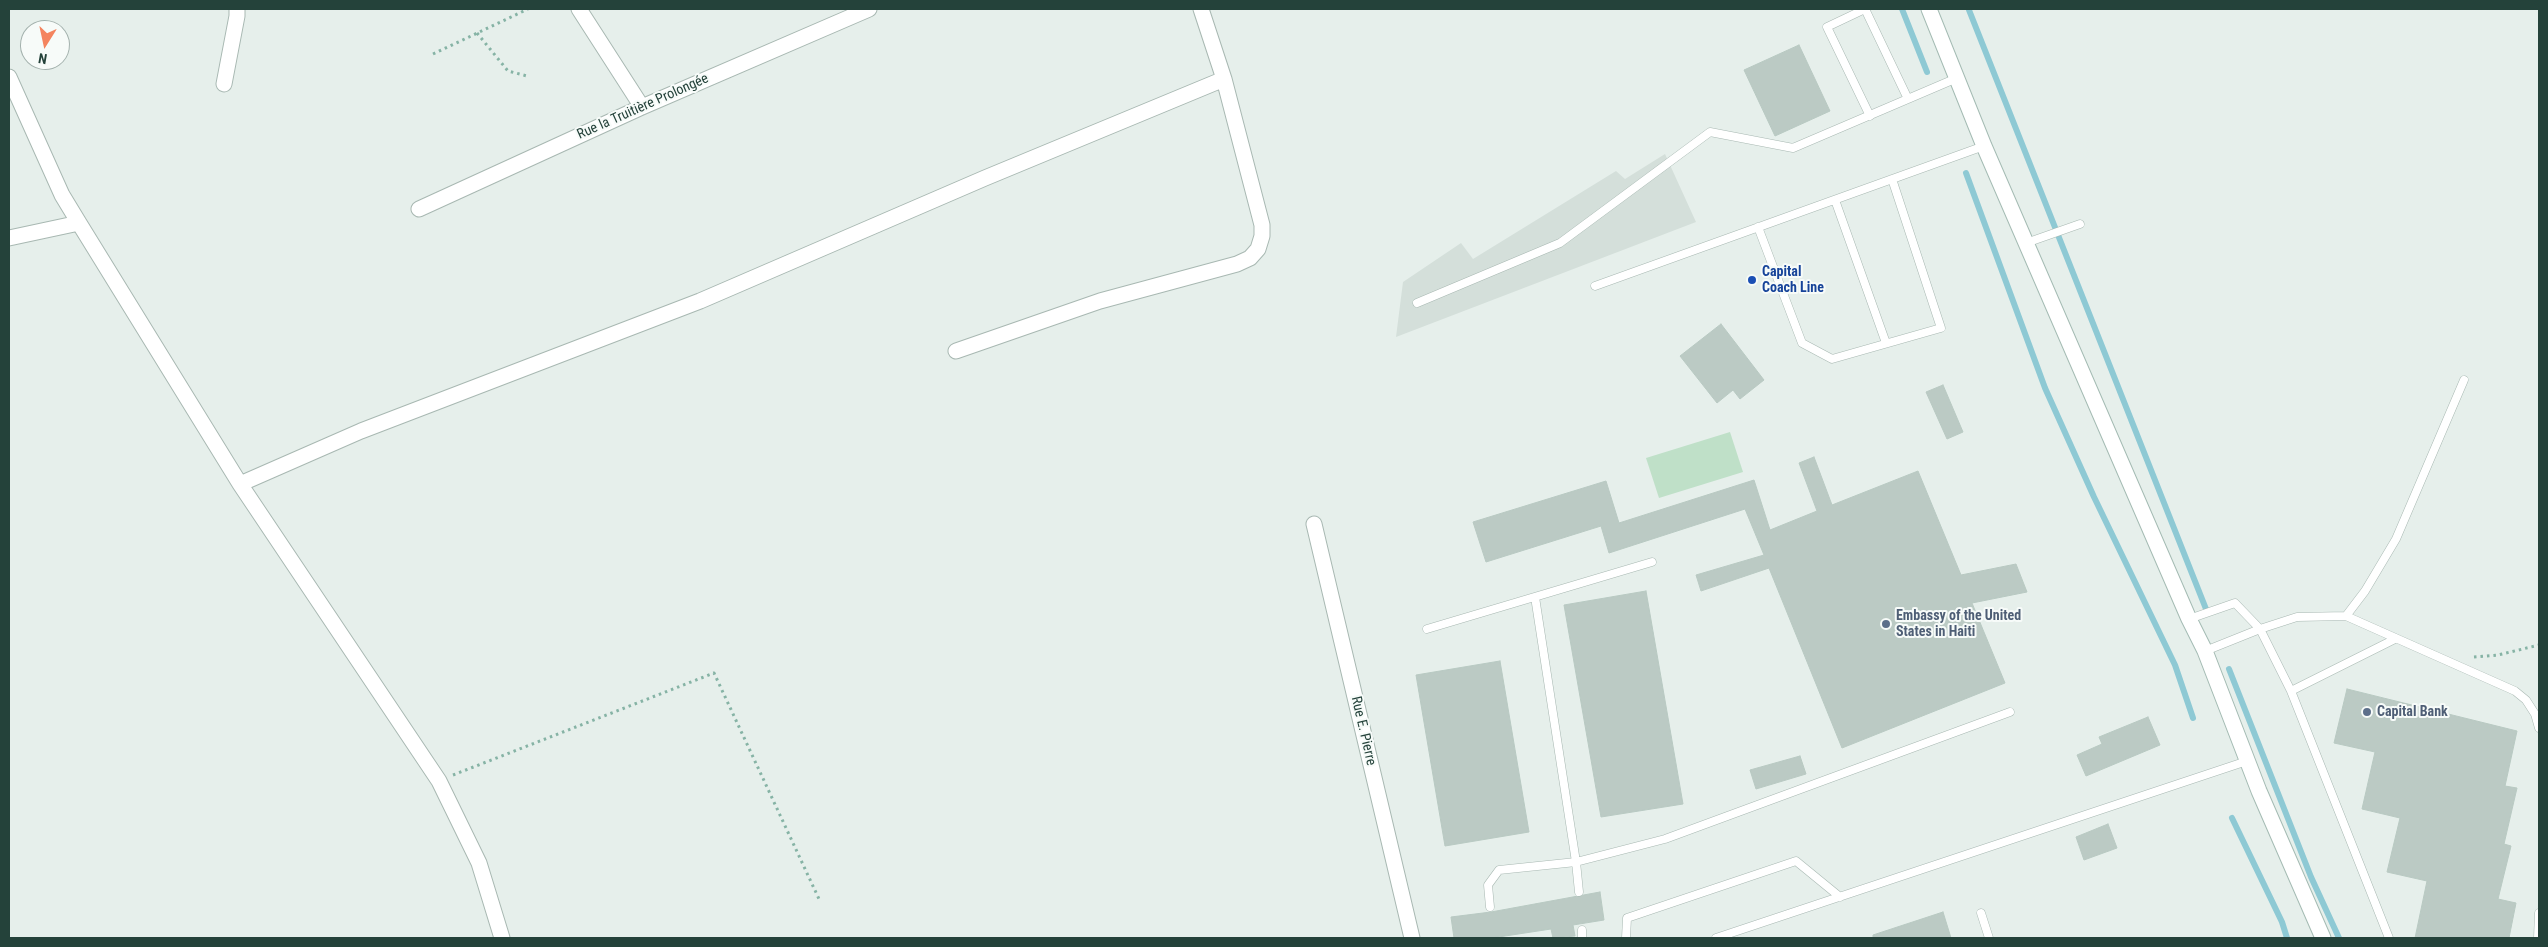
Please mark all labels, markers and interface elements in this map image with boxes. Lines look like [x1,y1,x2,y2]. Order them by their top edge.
north arrow [20,20,70,70]
text: N [37,50,48,67]
street label: Rue la Truitière Prolongée [575,70,711,144]
place label: Capital Coach Line [1762,264,1824,296]
marker: Capital Coach Line [1746,274,1758,286]
place label: Embassy of the United States in Haiti [1896,608,2021,640]
marker: Embassy of the United States in Haiti [1880,618,1892,630]
street label: Rue E. Pierre [1347,695,1379,767]
place label: Capital Bank [2377,704,2448,720]
marker: Capital Bank [2361,706,2373,718]

